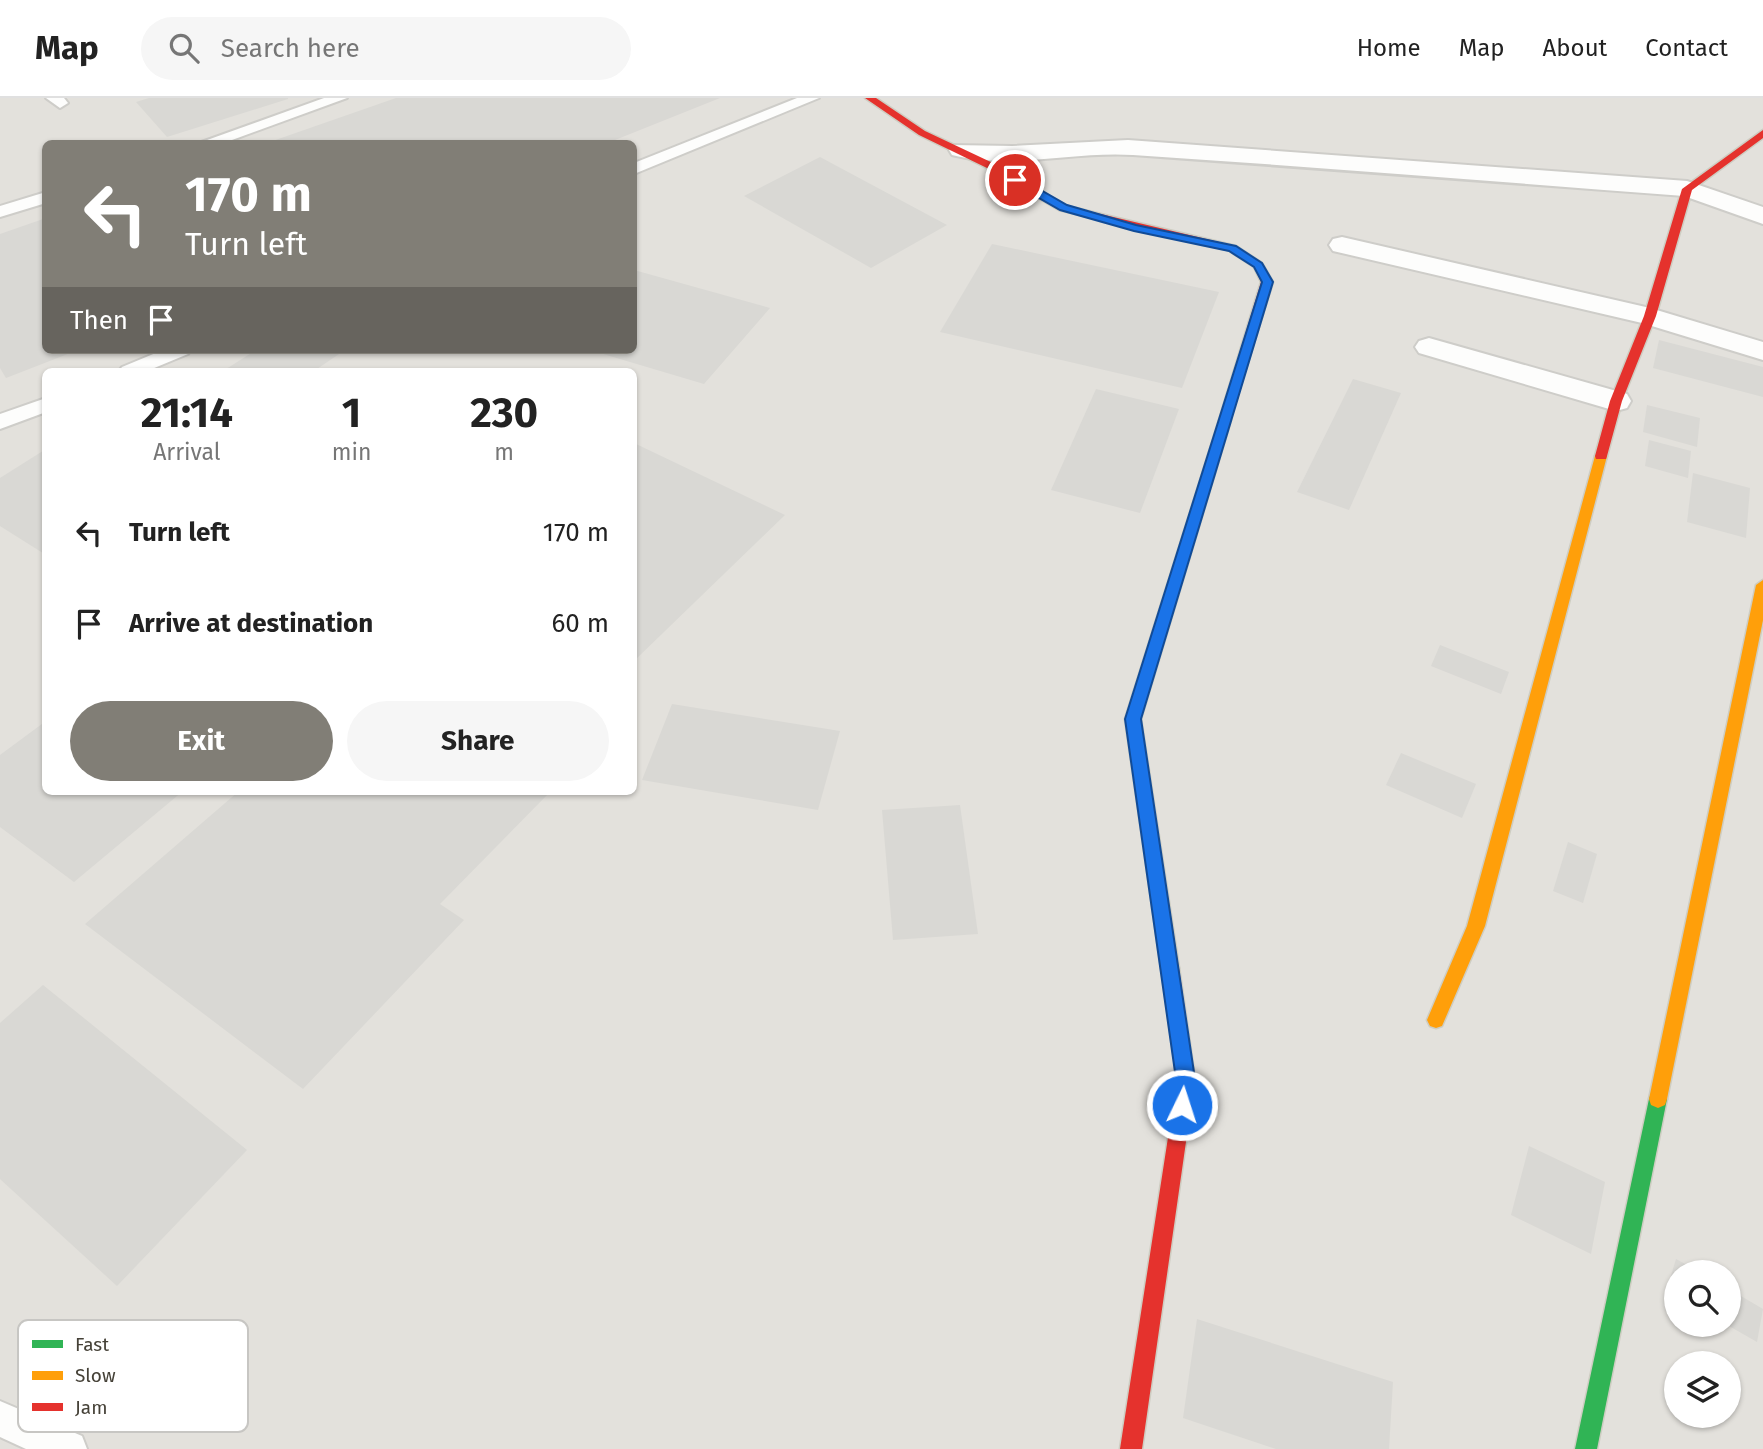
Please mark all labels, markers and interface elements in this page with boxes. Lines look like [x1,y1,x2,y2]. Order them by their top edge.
search box [141,17,631,80]
text: Map [35,28,99,68]
icon: search [165,29,203,67]
text: Search here [221,33,360,64]
text: Home [1357,34,1421,62]
text: Map [1459,34,1505,62]
text: About [1543,34,1607,62]
text: Contact [1645,34,1728,62]
pin [985,150,1045,210]
icon: arrive [996,161,1034,199]
text: 170 m [185,165,312,224]
icon: left [70,168,161,259]
text: Turn left [185,225,307,263]
icon: arrive [142,301,180,339]
text: Then [70,305,128,336]
text: 21:14 [141,388,233,438]
text: 1 [342,388,361,438]
text: 230 [470,388,538,438]
text: Arrival [153,438,221,466]
text: min [332,438,371,466]
text: m [494,438,514,466]
icon: left [70,514,108,552]
text: Turn left [129,517,230,548]
text: 170 m [543,517,609,548]
icon: arrive [70,605,108,643]
text: Arrive at destination [129,608,373,639]
text: 60 m [551,608,609,639]
button: Exit [70,701,333,781]
button: Share [347,701,609,781]
position arrow [1145,1068,1219,1142]
map controls [1664,1260,1741,1428]
button: search [1664,1260,1741,1337]
legend [18,1320,248,1432]
text: Fast [75,1333,109,1356]
button: layers [1664,1351,1741,1428]
text: Slow [75,1364,116,1387]
text: Jam [75,1396,107,1419]

